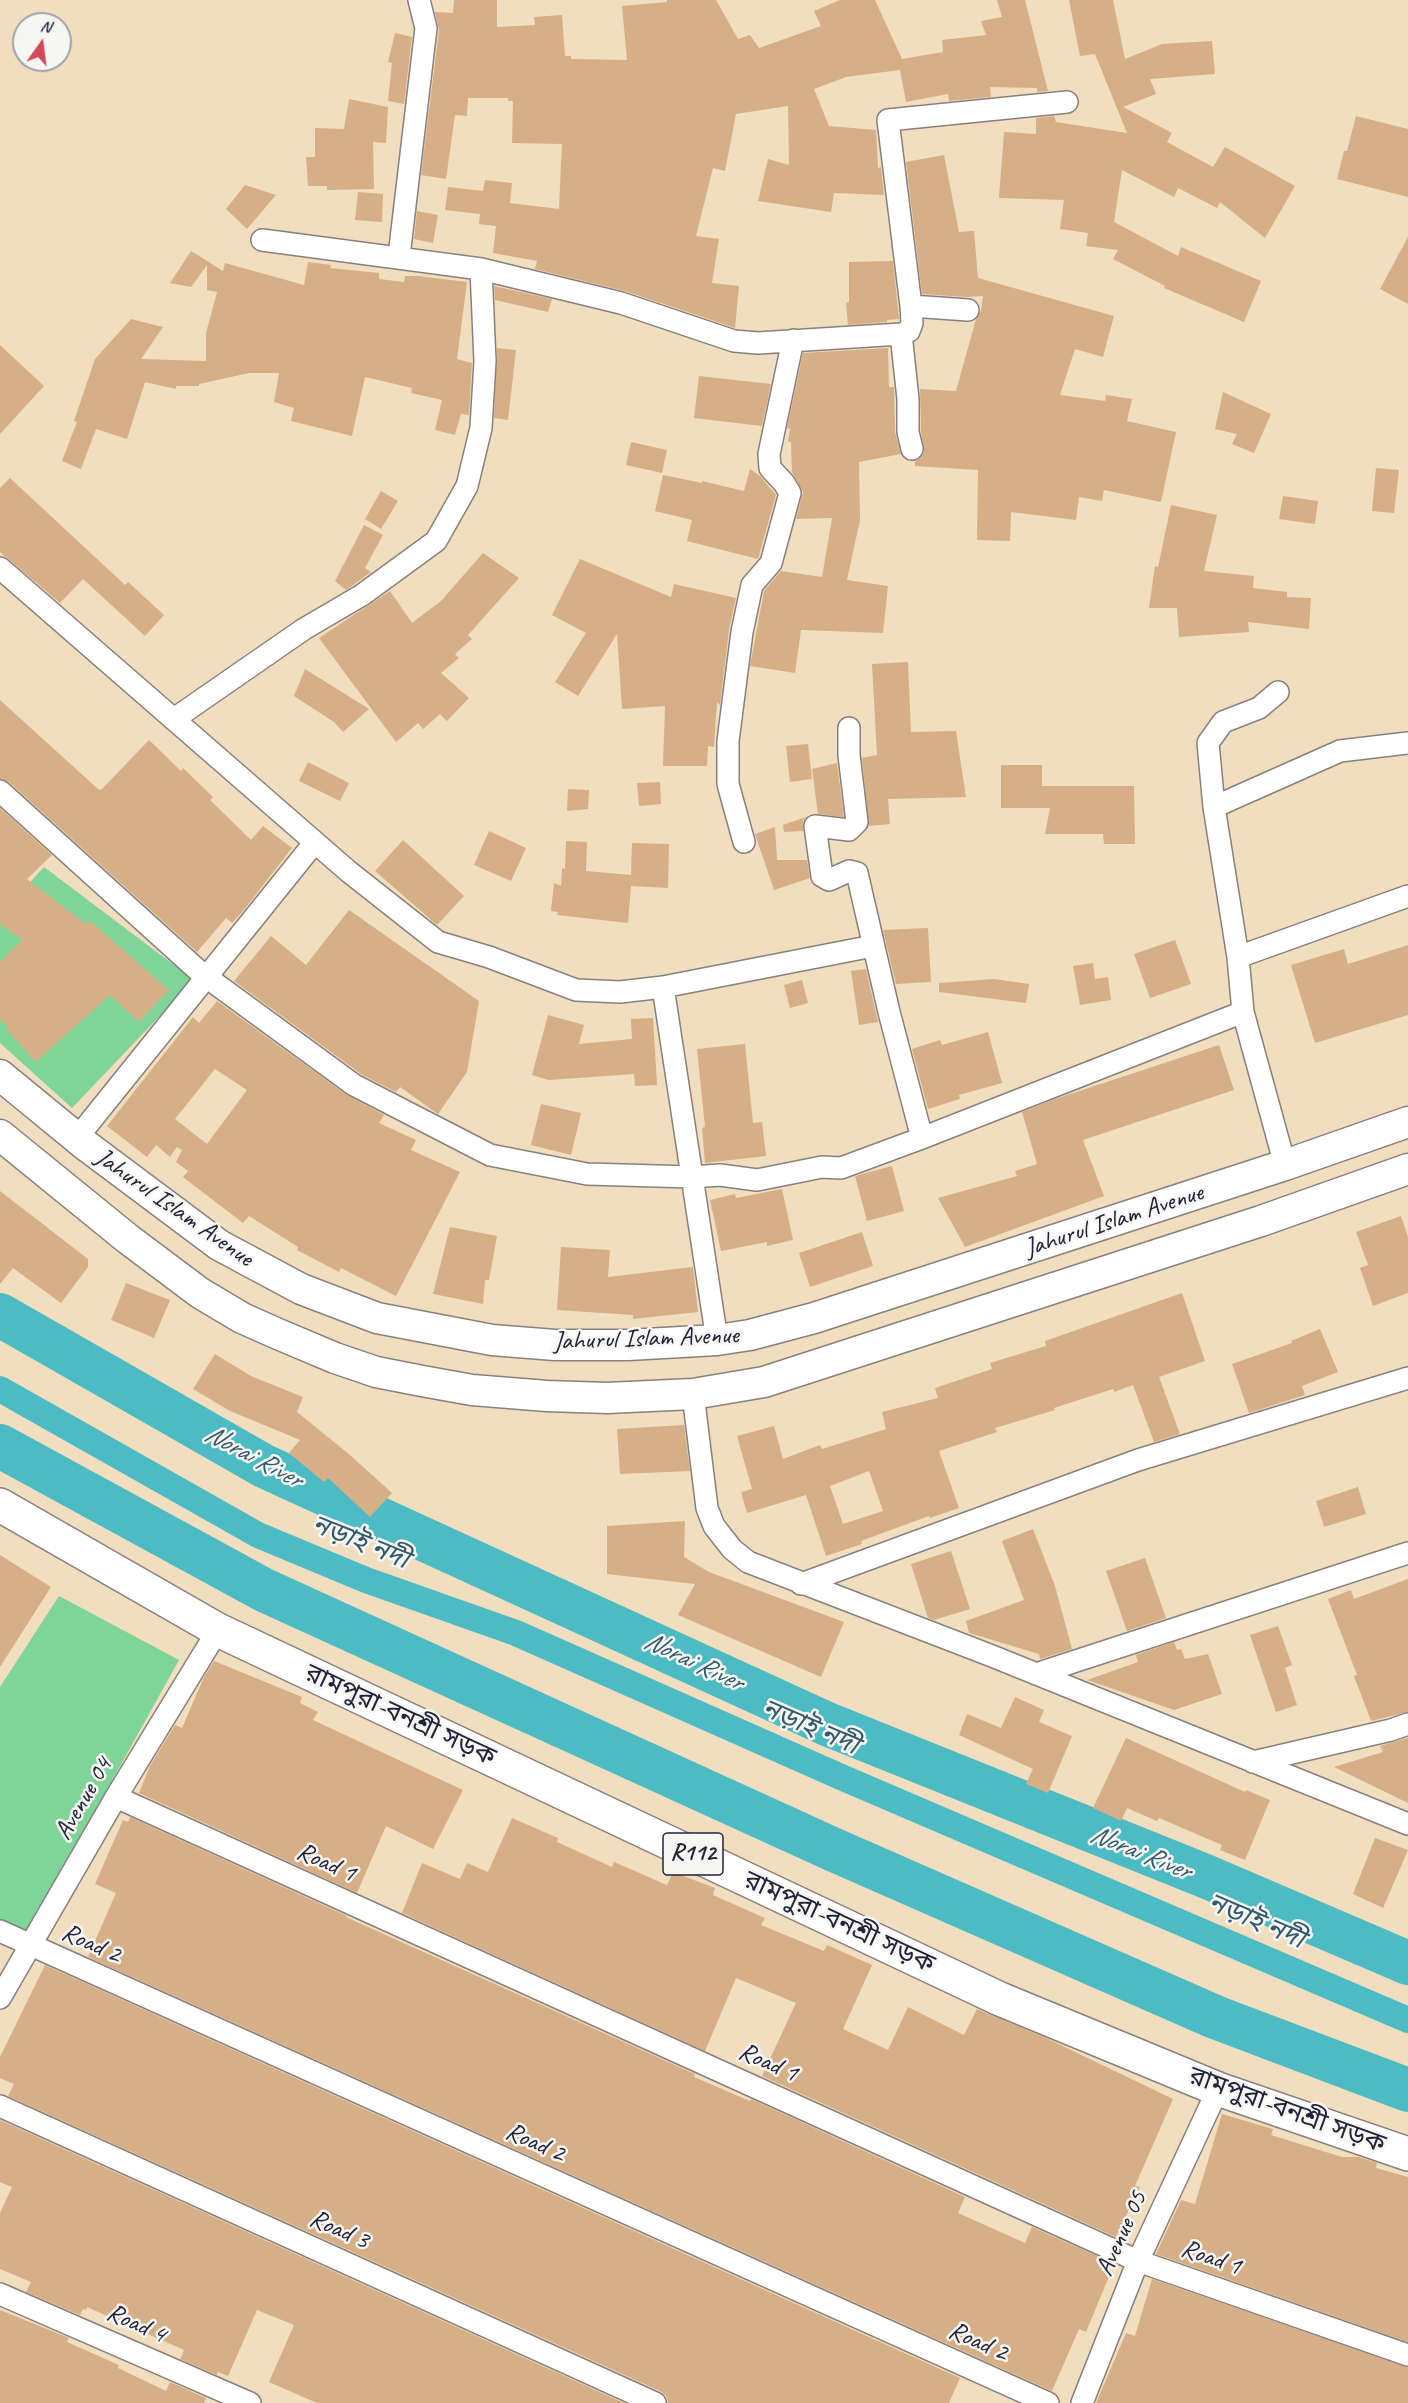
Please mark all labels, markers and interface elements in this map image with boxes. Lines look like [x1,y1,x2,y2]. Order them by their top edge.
north arrow [12,12,72,72]
text: N [39,16,53,37]
street label: Jahurul Islam Avenue [89,1142,259,1274]
street label: Jahurul Islam Avenue [1021,1177,1207,1265]
street label: Jahurul Islam Avenue [553,1320,739,1358]
water label: Norai River [199,1418,307,1496]
water label: নড়াই নদী [307,1509,413,1577]
water label: Norai River [639,1625,747,1699]
street label: রামপুরা-বনশ্রী সড়ক [300,1658,500,1774]
water label: নড়াই নদী [757,1693,863,1763]
street label: Avenue 04 [48,1752,120,1846]
water label: Norai River [1085,1818,1195,1888]
road number: R112 [663,1833,723,1875]
street label: Road 1 [292,1836,360,1890]
street label: রামপুরা-বনশ্রী সড়ক [739,1865,939,1981]
water label: নড়াই নদী [1203,1887,1309,1957]
street label: Road 2 [57,1917,125,1971]
street label: Road 1 [734,2036,802,2090]
street label: রামপুরা-বনশ্রী সড়ক [1185,2061,1389,2161]
street label: Road 2 [501,2116,569,2170]
street label: Avenue 05 [1090,2187,1154,2281]
street label: Road 3 [305,2203,373,2257]
street label: Road 1 [1177,2233,1245,2283]
street label: Road 4 [102,2297,170,2351]
street label: Road 2 [944,2315,1012,2369]

